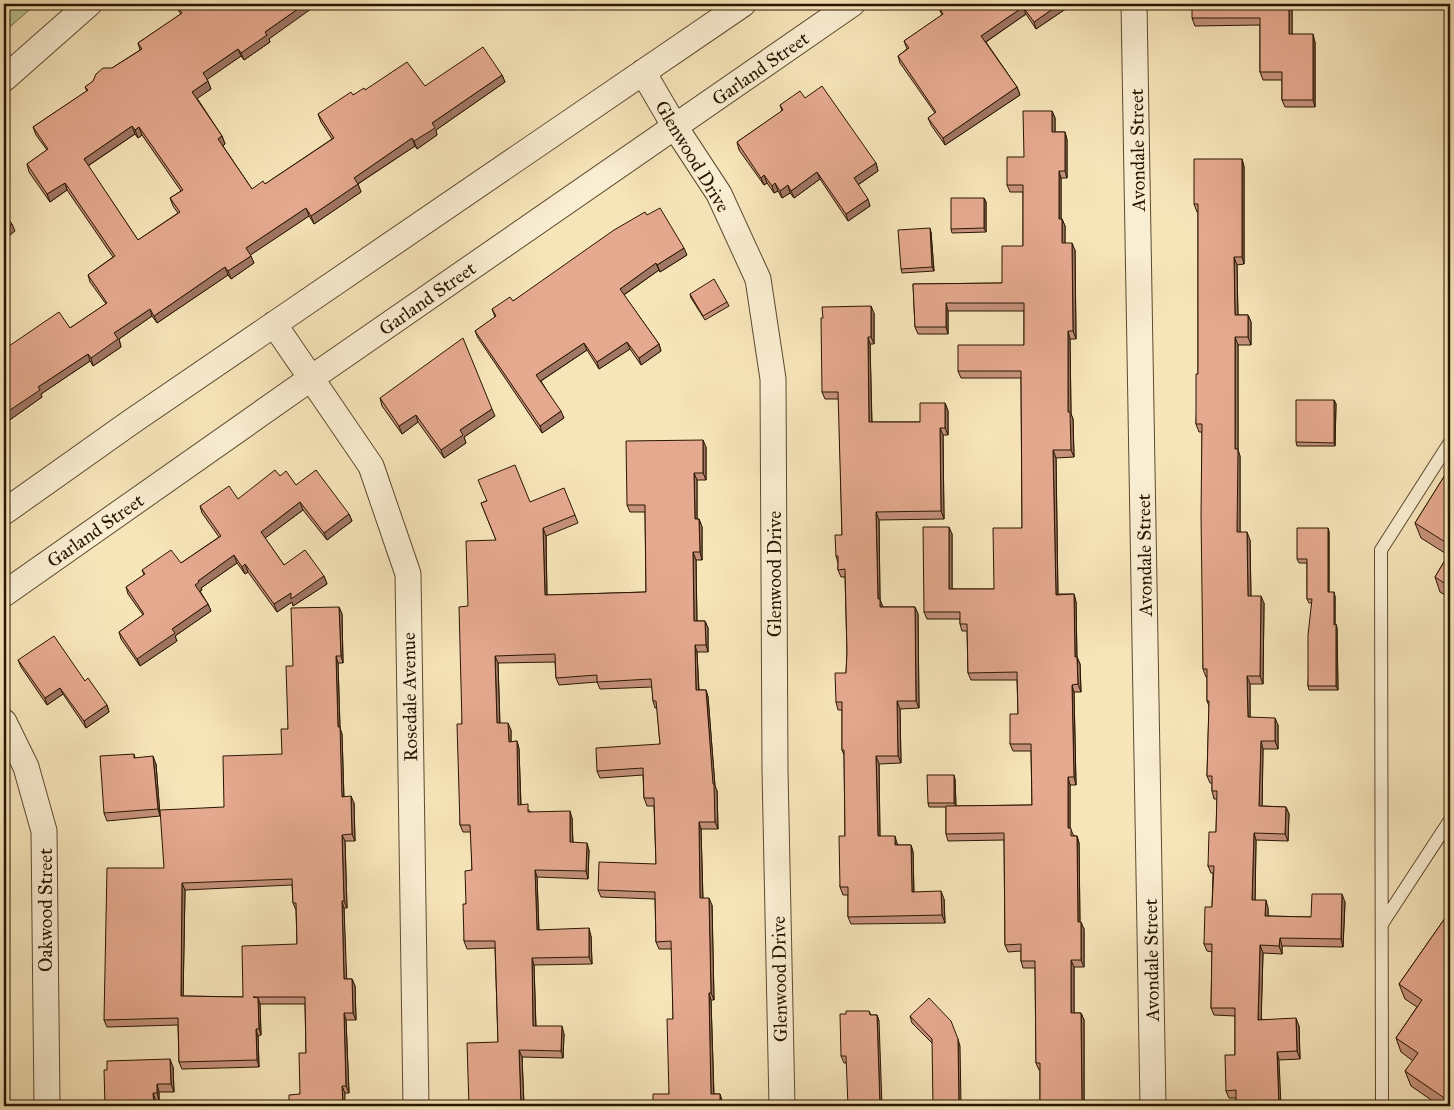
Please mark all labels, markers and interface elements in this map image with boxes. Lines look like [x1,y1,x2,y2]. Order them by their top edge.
street label: Garland Street [707,26,813,110]
street label: Avondale Street [1125,88,1150,213]
street label: Glenwood Drive [650,96,735,216]
street label: Garland Street [374,256,480,340]
street label: Garland Street [42,488,148,572]
street label: Avondale Street [1132,493,1157,618]
street label: Glenwood Drive [763,511,786,637]
street label: Rosedale Avenue [397,632,422,762]
street label: Oakwood Street [34,848,57,972]
street label: Avondale Street [1139,898,1164,1023]
street label: Glenwood Drive [767,916,792,1042]

